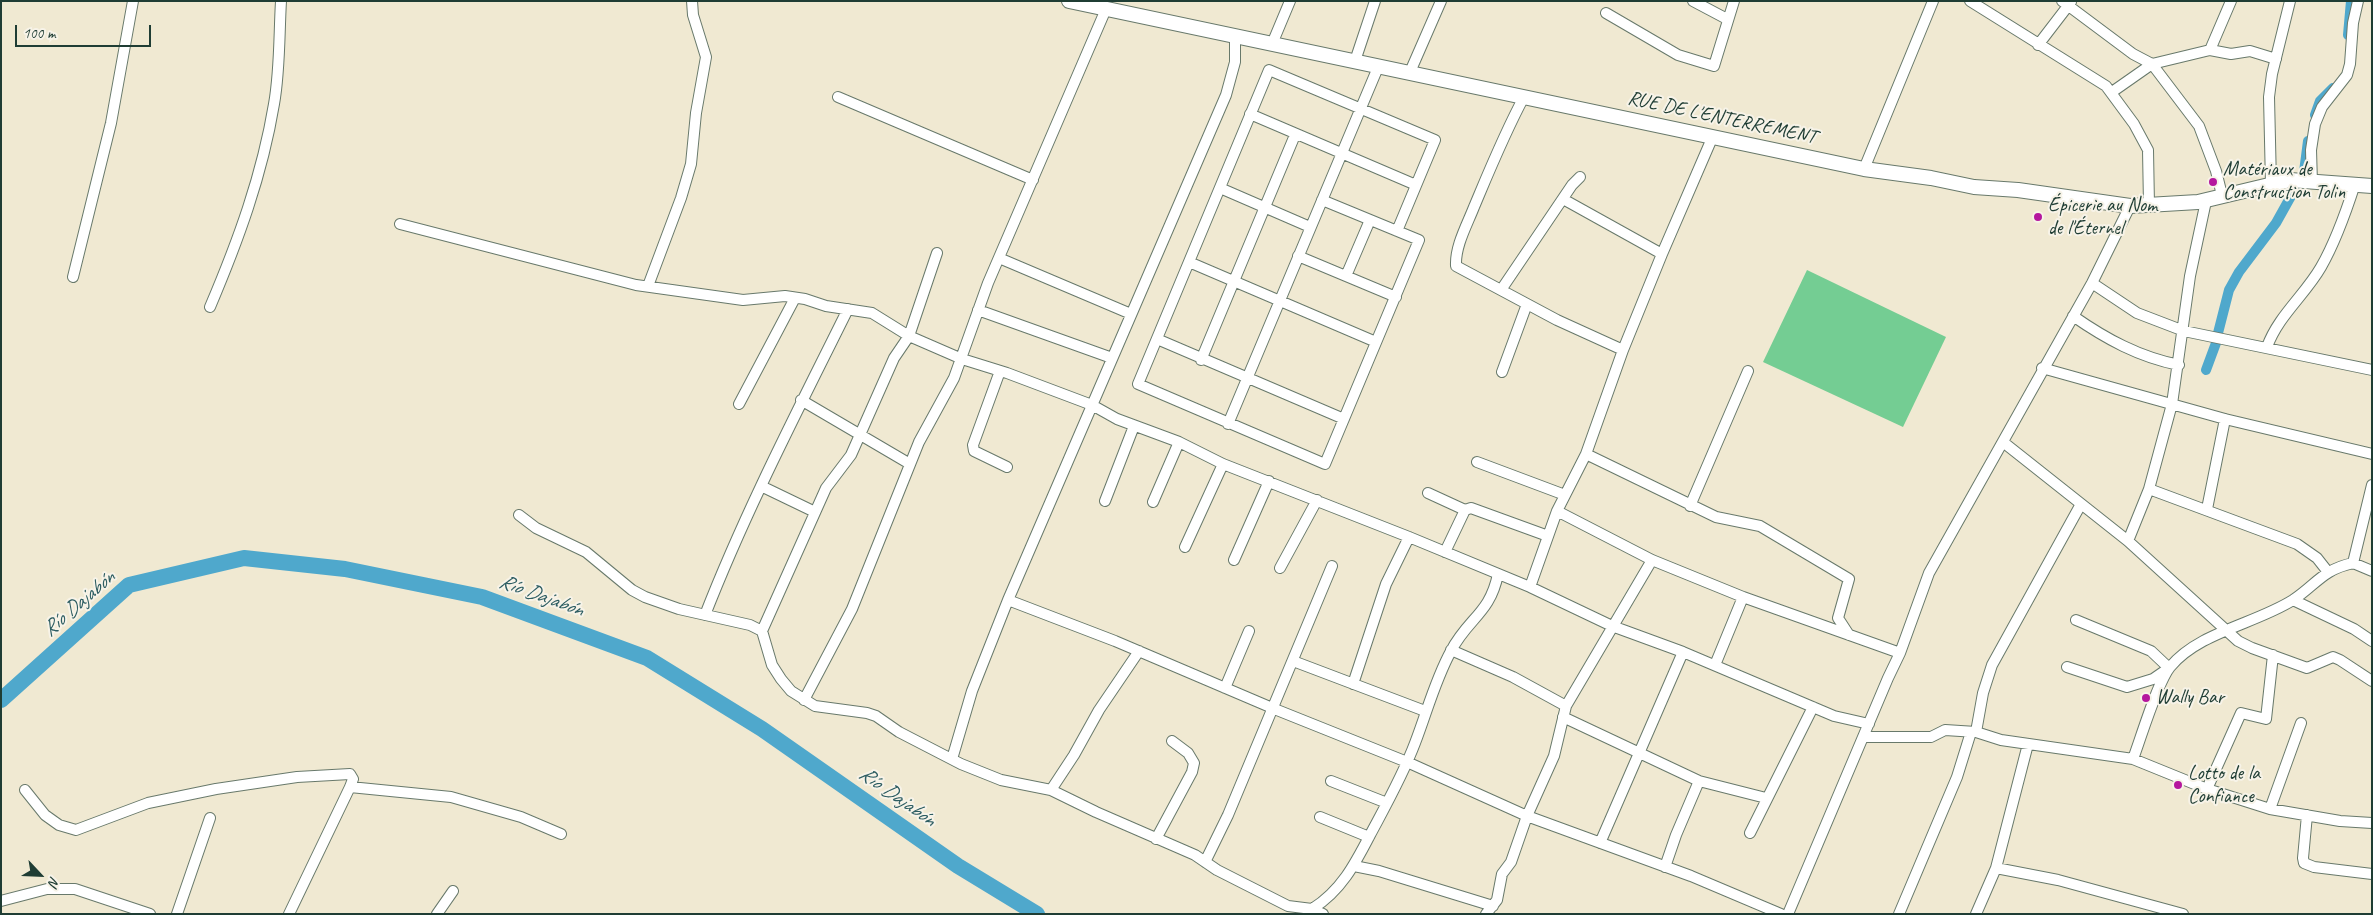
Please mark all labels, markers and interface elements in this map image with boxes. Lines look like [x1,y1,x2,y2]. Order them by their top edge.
scale bar [18,15,154,47]
text: 100 m [23,24,55,43]
street label: RUE DE L'ENTERREMENT [1625,86,1819,150]
place label: Matériaux de Construction Tolin [2223,158,2345,205]
marker: Matériaux de Construction Tolin [2207,176,2219,188]
place label: Épicerie au Nom de l'Éternel [2048,194,2157,241]
marker: Épicerie au Nom de l'Éternel [2032,211,2044,223]
water label: Río Dajabón [38,566,120,642]
water label: Río Dajabón [495,569,587,623]
place label: Wally Bar [2156,686,2224,710]
marker: Wally Bar [2140,692,2152,704]
water label: Río Dajabón [854,762,940,832]
place label: Lotto de la Confiance [2188,762,2260,809]
marker: Lotto de la Confiance [2172,779,2184,791]
north arrow [15,850,65,900]
text: N [45,874,64,889]

